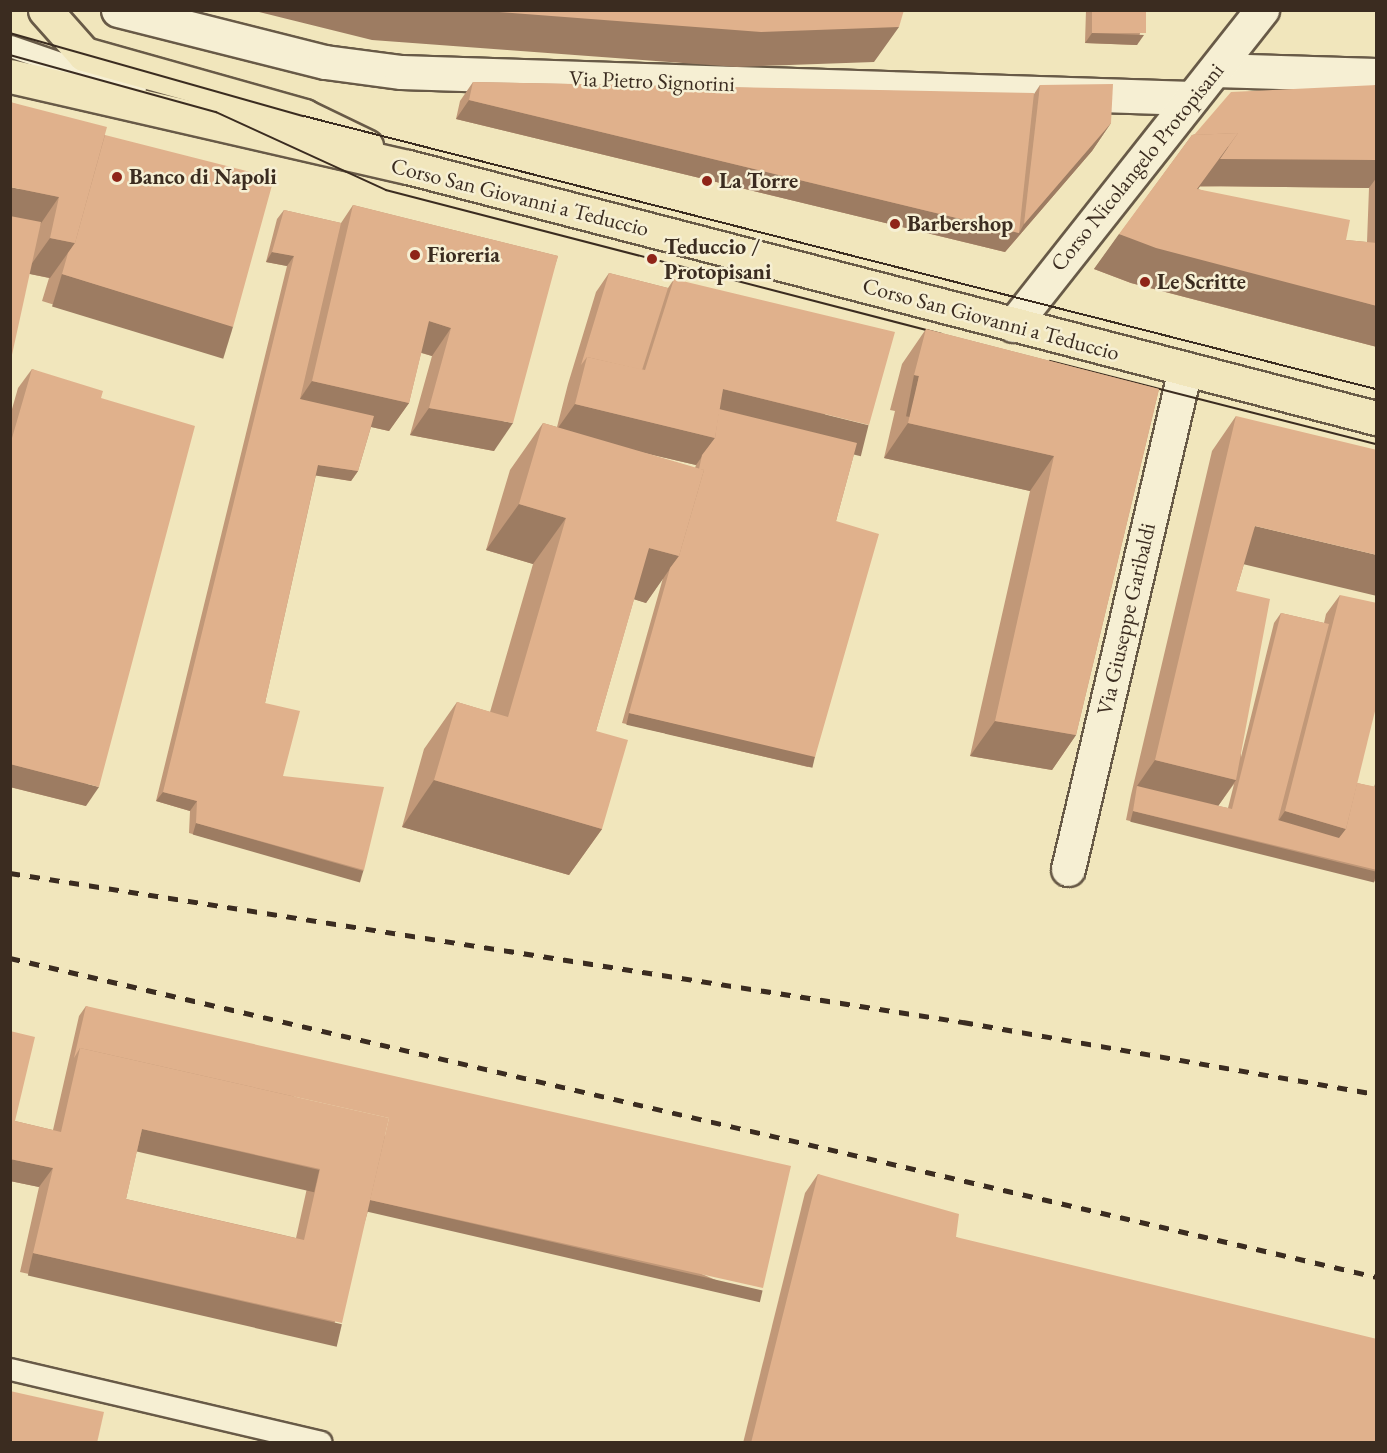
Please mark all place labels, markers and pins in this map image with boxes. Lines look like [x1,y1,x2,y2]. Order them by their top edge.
place label: Banco di Napoli [129,164,277,190]
place label: La Torre [719,168,798,194]
marker: Banco di Napoli [110,170,124,184]
marker: La Torre [700,174,714,188]
place label: Barbershop [907,211,1013,237]
marker: Barbershop [888,217,902,231]
place label: Teduccio / Protopisani [664,233,772,284]
place label: Fioreria [427,242,500,268]
marker: Fioreria [408,248,422,262]
marker: Teduccio / Protopisani [645,252,659,266]
place label: Le Scritte [1157,269,1246,295]
marker: Le Scritte [1138,275,1152,289]

